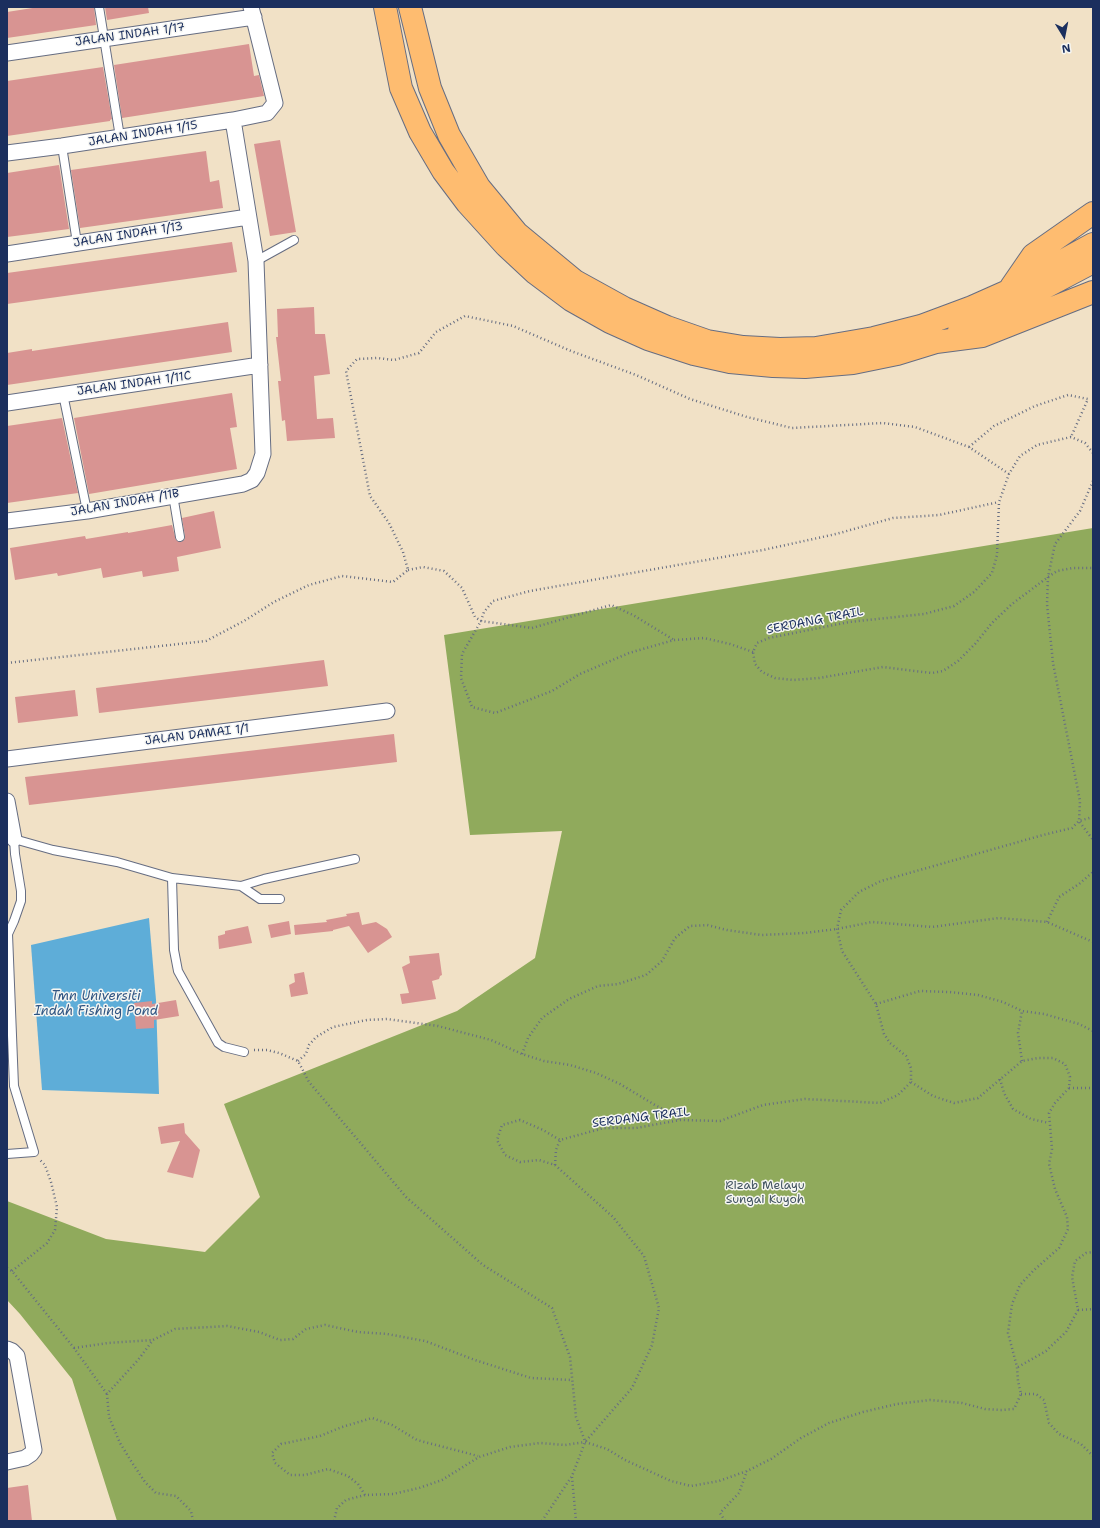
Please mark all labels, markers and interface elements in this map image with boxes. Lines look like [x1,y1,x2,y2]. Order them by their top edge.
north arrow [1044,16,1084,56]
street label: JALAN INDAH 1/17 [74,20,186,50]
text: N [1061,40,1072,56]
street label: JALAN INDAH 1/15 [87,118,199,150]
street label: JALAN INDAH 1/13 [72,219,184,251]
street label: JALAN INDAH 1/11C [76,369,192,399]
street label: JALAN INDAH /11B [70,486,180,520]
street label: SERDANG TRAIL [766,605,864,637]
street label: JALAN DAMAI 1/1 [144,721,250,749]
water label: Tmn Universiti Indah Fishing Pond [34,989,158,1020]
street label: SERDANG TRAIL [592,1105,690,1131]
park label: Rizab Melayu Sungai Kuyoh [725,1179,805,1207]

